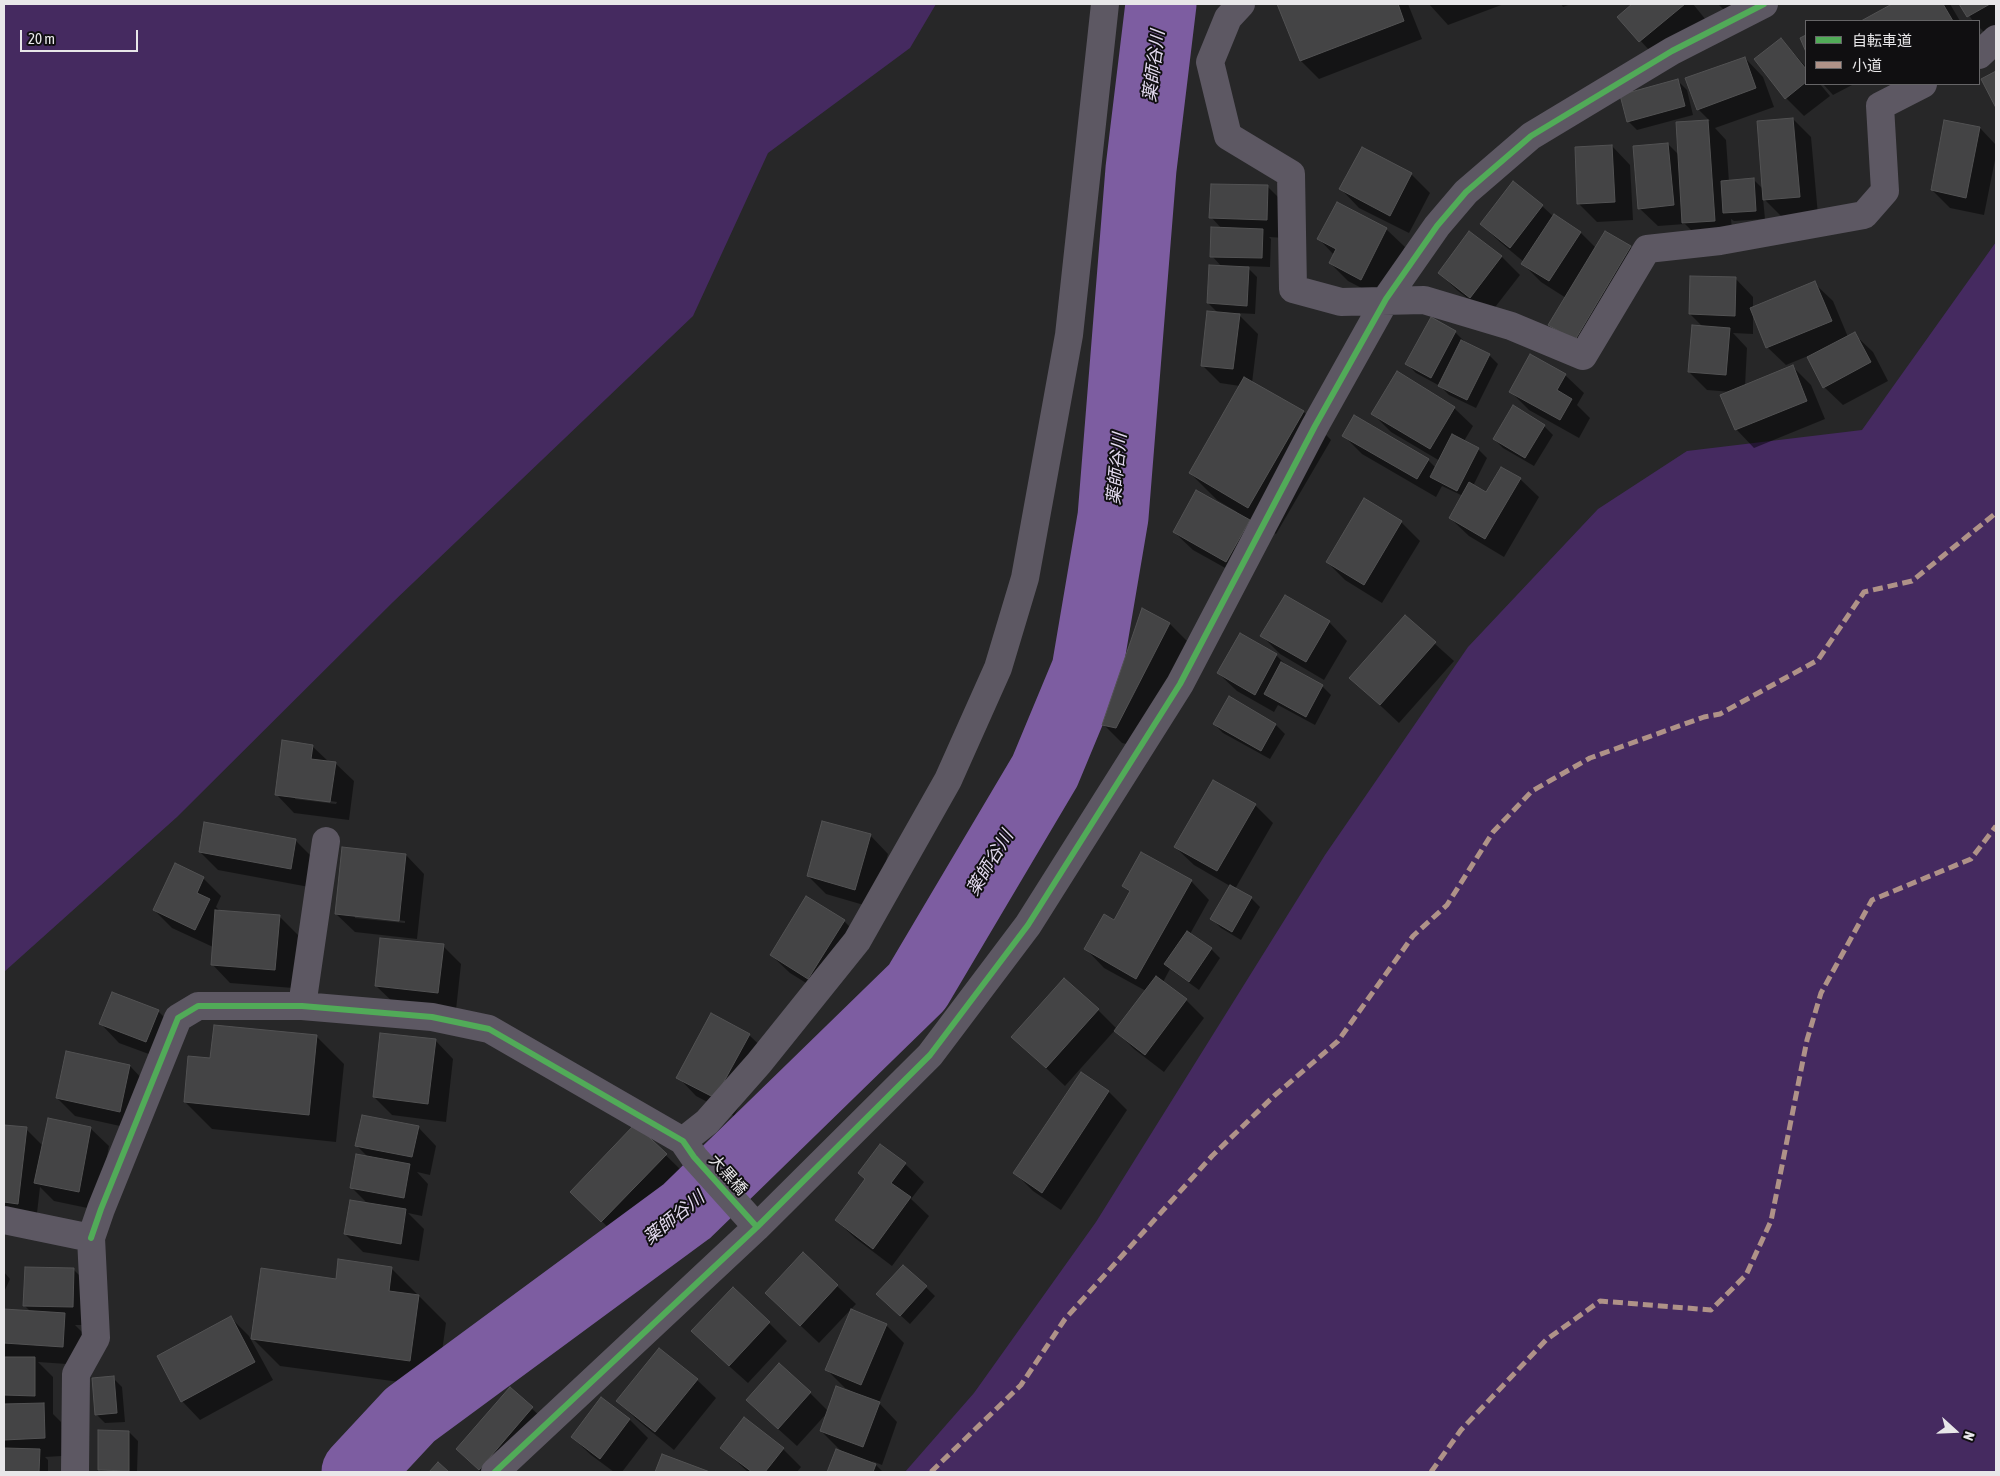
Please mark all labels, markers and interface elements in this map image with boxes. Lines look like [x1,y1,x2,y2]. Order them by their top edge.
scale bar [22,20,140,52]
legend [1805,20,1980,85]
water label: 薬師谷川 [1139,29,1169,103]
text: 20 m [28,30,55,47]
text: 自転車道 [1852,32,1912,49]
text: 小道 [1852,57,1882,74]
water label: 薬師谷川 [1103,432,1131,506]
water label: 薬師谷川 [962,827,1018,899]
street label: 大黒橋 [705,1151,751,1199]
water label: 薬師谷川 [639,1187,709,1249]
north arrow [1930,1406,1980,1456]
text: N [1960,1430,1978,1443]

